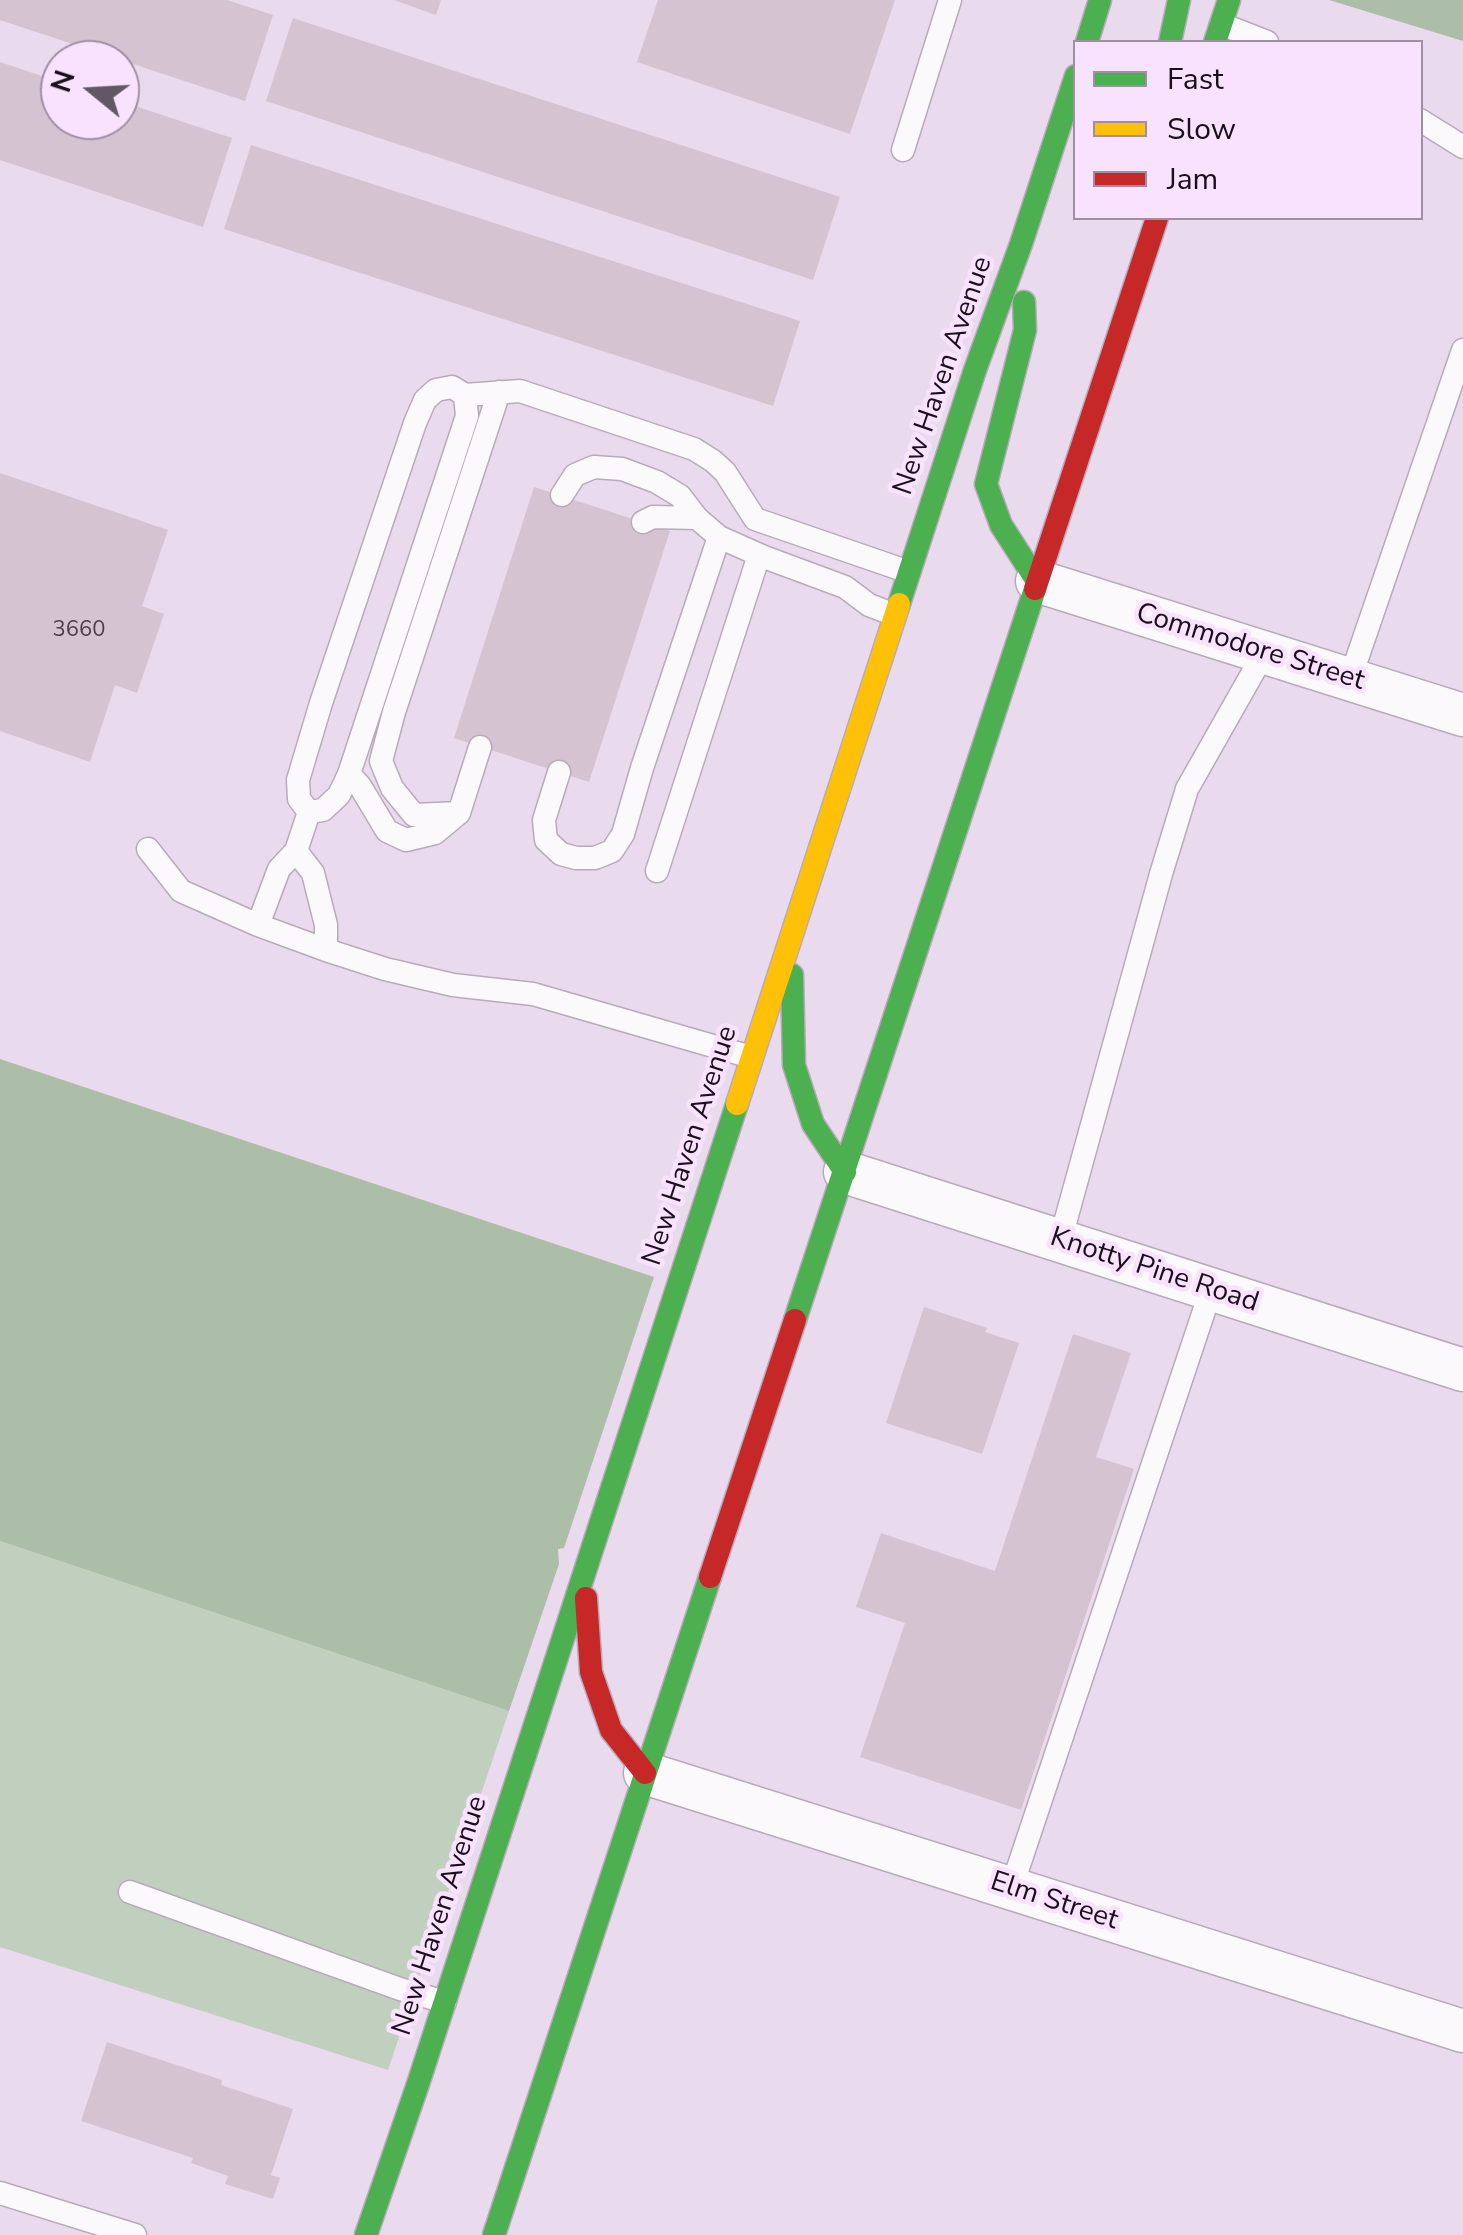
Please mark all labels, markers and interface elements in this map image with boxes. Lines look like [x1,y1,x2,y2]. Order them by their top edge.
north arrow [40,40,140,140]
legend [1073,40,1423,220]
text: Fast [1167,59,1224,100]
text: N [42,66,85,97]
text: Slow [1167,109,1236,150]
text: Jam [1167,159,1218,200]
street label: New Haven Avenue [887,252,1001,500]
street label: Commodore Street [1132,597,1368,699]
house number: 3660 [53,618,105,644]
street label: New Haven Avenue [636,1022,746,1270]
street label: Knotty Pine Road [1046,1221,1262,1321]
street label: New Haven Avenue [386,1792,496,2040]
street label: Elm Street [986,1866,1122,1938]

